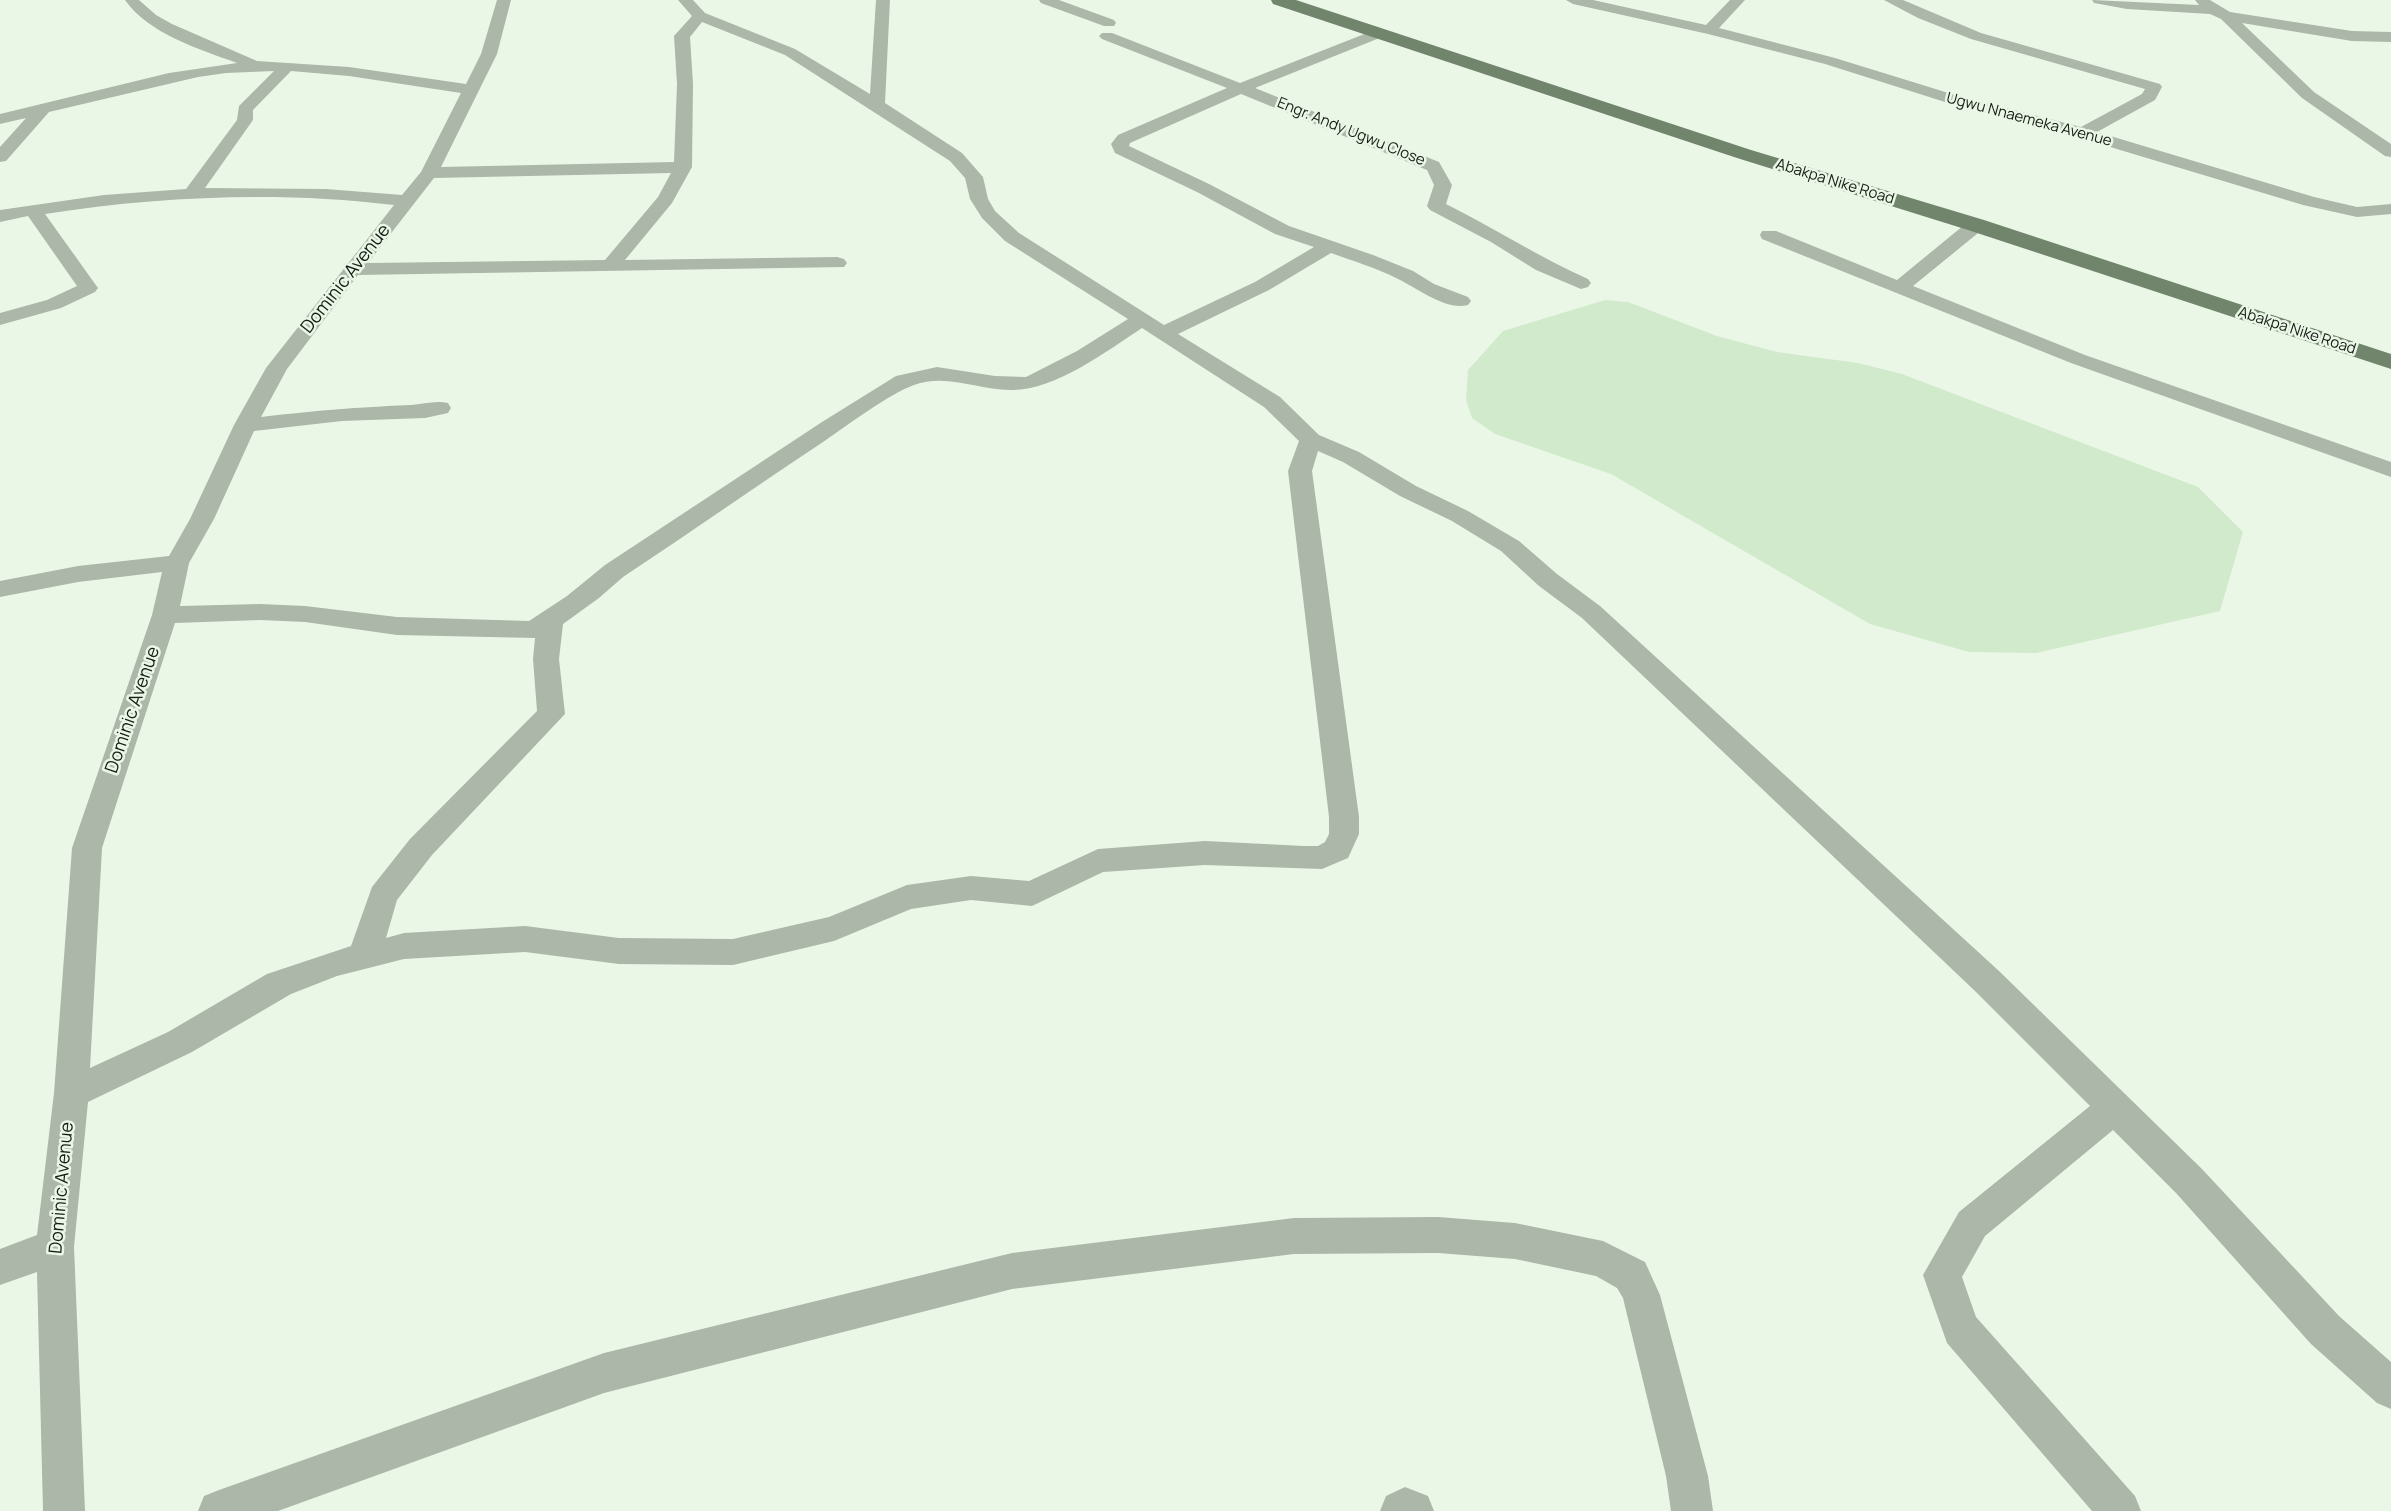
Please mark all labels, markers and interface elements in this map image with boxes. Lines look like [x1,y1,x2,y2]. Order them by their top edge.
street label: Ugwu Nnaemeka Avenue [1944,89,2114,151]
street label: Engr. Andy Ugwu Close [1274,94,1428,170]
street label: Abakpa Nike Road [1774,155,1896,209]
street label: Dominic Avenue [297,220,395,338]
street label: Abakpa Nike Road [2236,303,2358,359]
street label: Dominic Avenue [101,644,165,776]
street label: Dominic Avenue [45,1121,79,1255]

